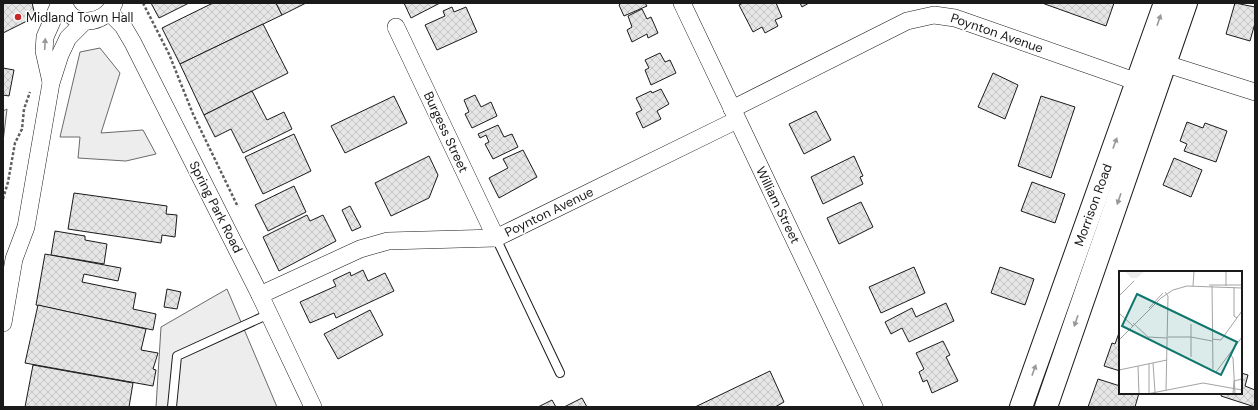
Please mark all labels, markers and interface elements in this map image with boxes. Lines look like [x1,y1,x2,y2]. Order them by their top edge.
place label: Midland Town Hall [26,9,133,26]
street label: Poynton Avenue [948,9,1046,57]
marker: Midland Town Hall [13,12,23,22]
one-way arrow [1156,14,1162,26]
one-way arrow [41,38,48,50]
street label: Burgess Street [420,89,472,175]
one-way arrow [1113,136,1119,148]
street label: Spring Park Road [185,158,247,256]
street label: Morrison Road [1070,161,1116,249]
street label: William Street [752,164,804,246]
street label: Poynton Avenue [502,183,596,241]
one-way arrow [1115,193,1121,205]
inset map [1119,271,1242,394]
one-way arrow [1073,316,1079,328]
one-way arrow [1031,364,1037,376]

